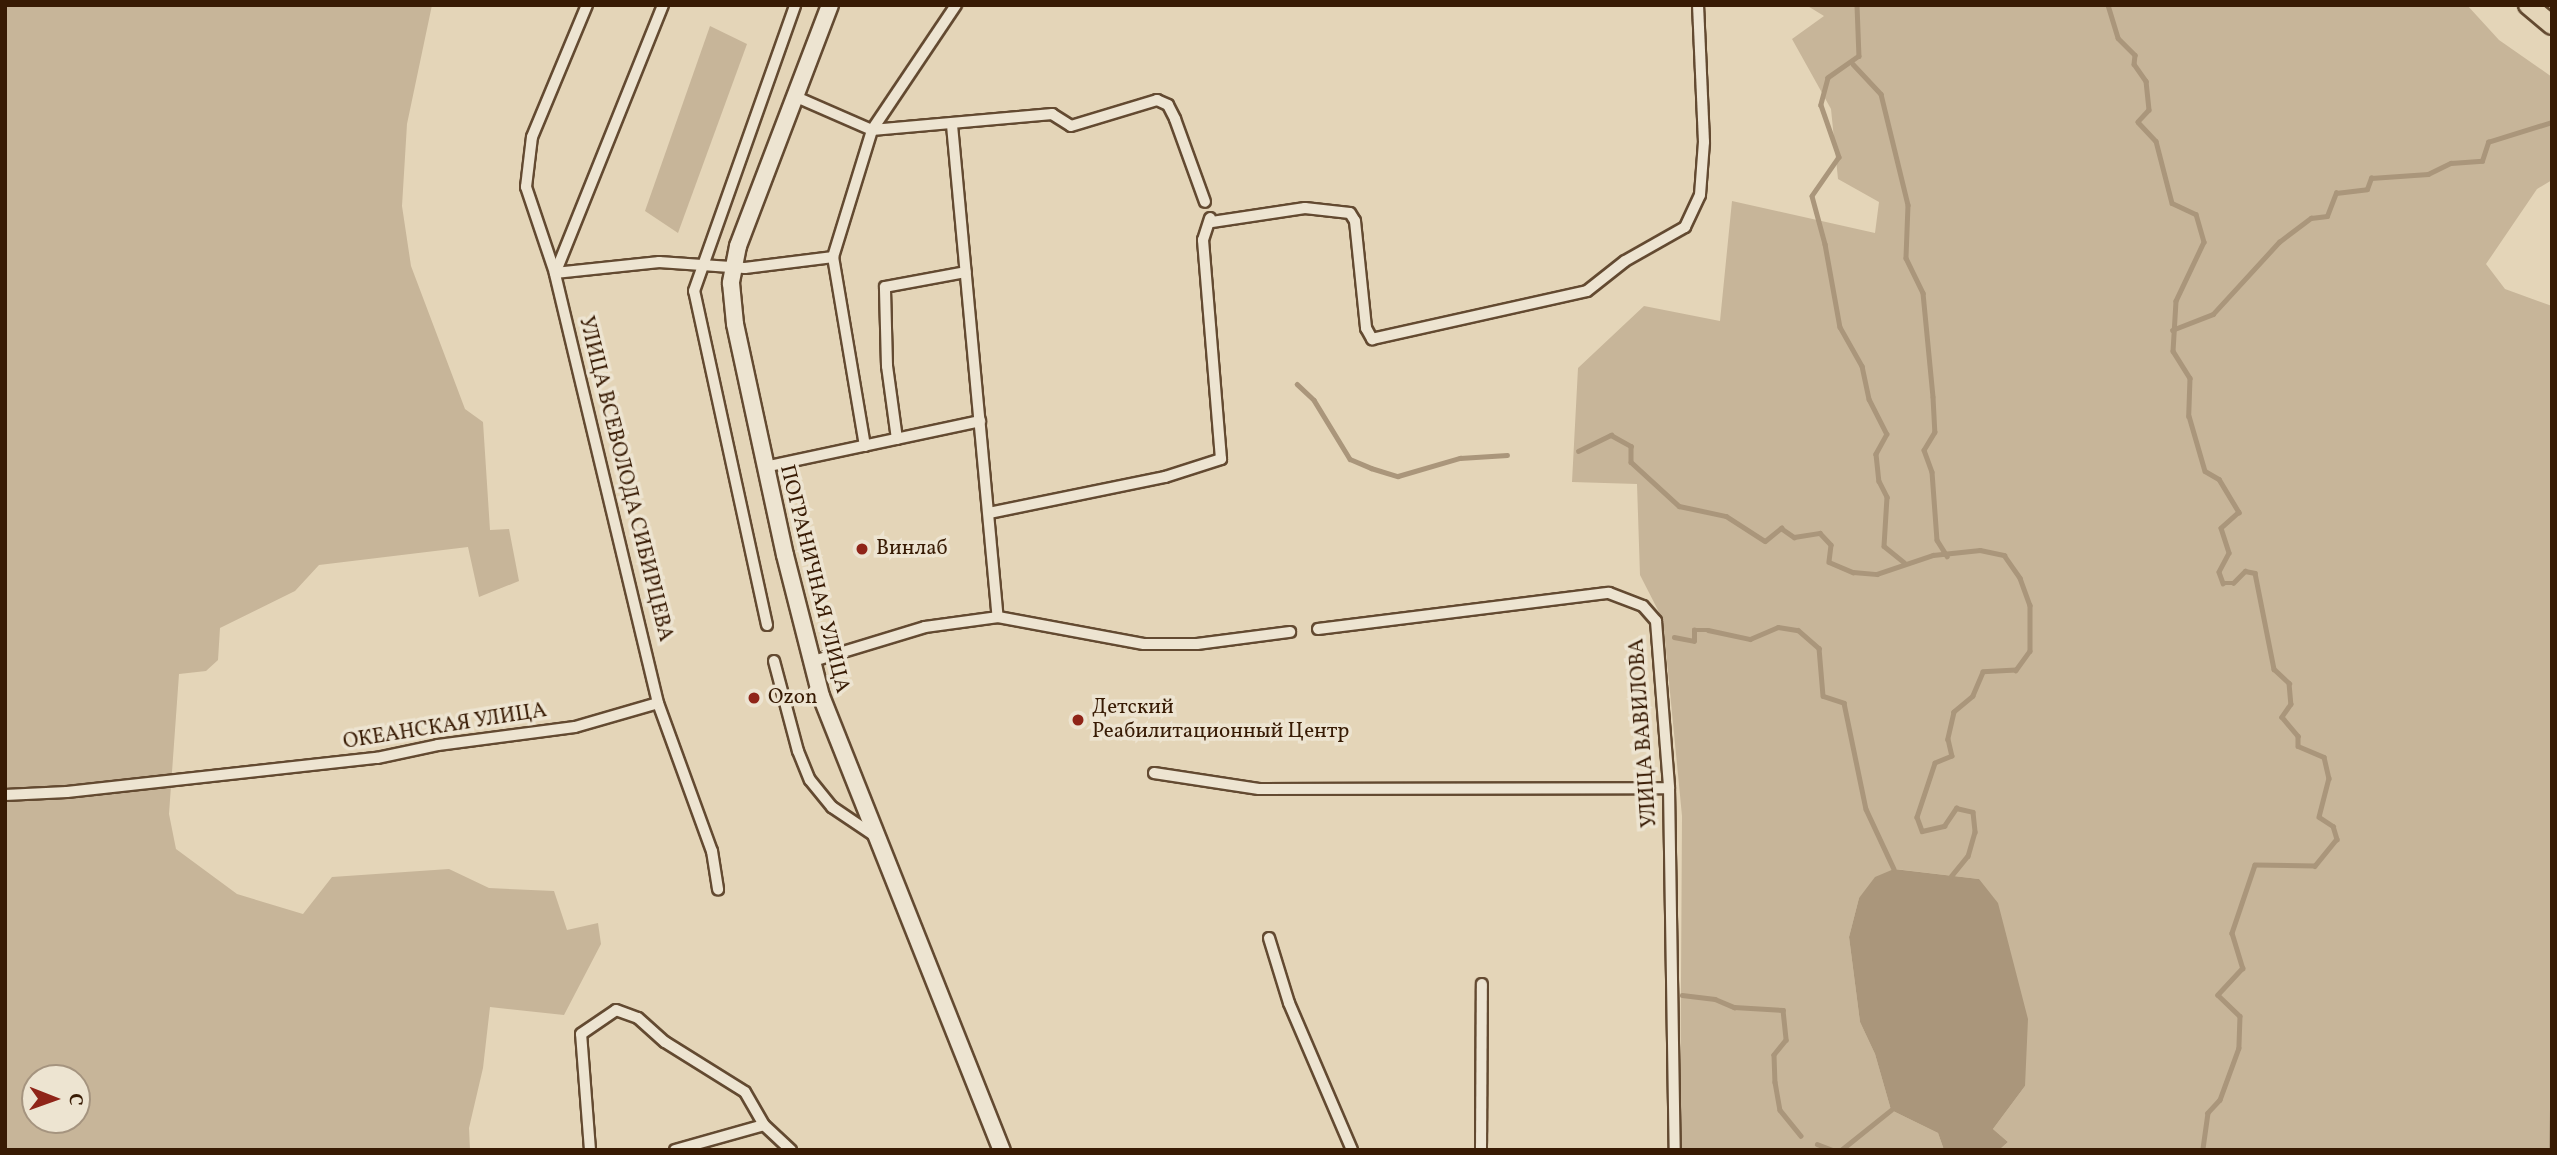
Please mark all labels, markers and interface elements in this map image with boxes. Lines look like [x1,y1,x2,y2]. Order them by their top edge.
street label: УЛИЦА ВСЕВОЛОДА СИБИРЦЕВА [572,314,678,644]
street label: ПОГРАНИЧНАЯ УЛИЦА [773,462,855,696]
place label: Винлаб [876,536,948,562]
marker: Винлаб [854,541,870,557]
street label: УЛИЦА ВАВИЛОВА [1625,637,1663,829]
place label: Ozon [768,685,818,711]
marker: Ozon [746,690,762,706]
place label: Детский Реабилитационный Центр [1092,695,1349,745]
street label: ОКЕАНСКАЯ УЛИЦА [341,698,549,756]
marker: Детский Реабилитационный Центр [1070,712,1086,728]
north arrow [21,1064,91,1134]
text: С [62,1093,88,1106]

